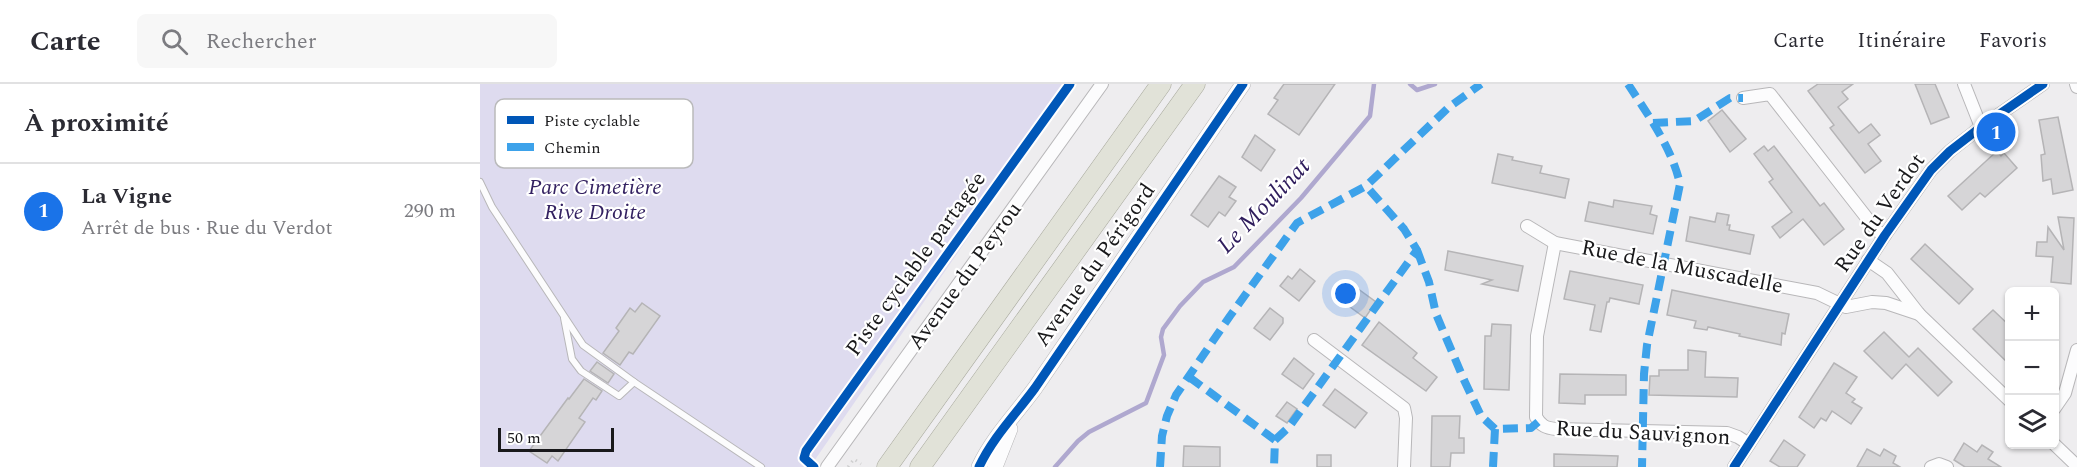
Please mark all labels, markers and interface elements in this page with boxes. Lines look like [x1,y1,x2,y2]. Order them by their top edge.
search box [137,14,557,68]
text: Carte [30,20,101,63]
icon: search [158,25,191,58]
text: Rechercher [206,25,316,58]
text: Carte [1773,25,1824,57]
text: Itinéraire [1857,25,1946,57]
text: Favoris [1979,25,2047,57]
legend [495,99,693,168]
text: À proximité [24,103,169,143]
text: Piste cyclable [544,109,640,133]
pin: 1 [1976,110,2016,154]
text: Chemin [544,136,601,160]
street label: Rue du Verdot [1826,146,1934,280]
water label: Le Moulinat [1209,149,1320,262]
street label: Piste cyclable partagée [838,165,994,363]
park label: Parc Cimetière Rive Droite [528,171,662,229]
street label: Avenue du Périgord [1026,177,1164,353]
text: La Vigne [81,180,172,213]
street label: Avenue du Peyrou [900,195,1030,357]
text: 1 [38,196,49,226]
text: 290 m [404,196,456,226]
text: Arrêt de bus · Rue du Verdot [81,213,333,243]
street label: Rue de la Muscadelle [1578,231,1786,303]
your location [1331,279,1360,308]
map controls [2005,287,2059,449]
button: + [2005,287,2059,341]
button: − [2005,341,2059,395]
button: layers [2005,395,2059,449]
street label: Rue du Sauvignon [1555,412,1731,454]
scale bar [498,425,614,452]
text: 50 m [507,426,541,450]

